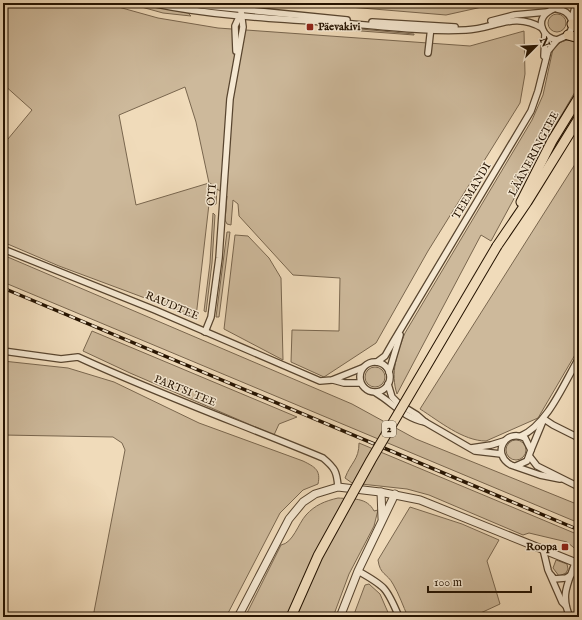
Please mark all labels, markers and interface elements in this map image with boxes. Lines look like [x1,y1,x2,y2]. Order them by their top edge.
place label: Päevakivi [318,20,360,34]
marker: Päevakivi [305,22,315,32]
north arrow [516,26,556,66]
text: N [535,34,553,50]
street label: LÄÄNERINGTEE [506,109,562,199]
street label: TEEMANDI [450,160,495,222]
street label: OTI [204,183,220,206]
street label: RAUDTEE [143,288,201,324]
street label: PARTSI TEE [152,372,218,410]
road number: 2 [382,421,396,437]
place label: Roopa [526,540,557,554]
marker: Roopa [560,542,570,552]
scale bar [428,568,531,594]
text: 100 m [434,575,462,590]

